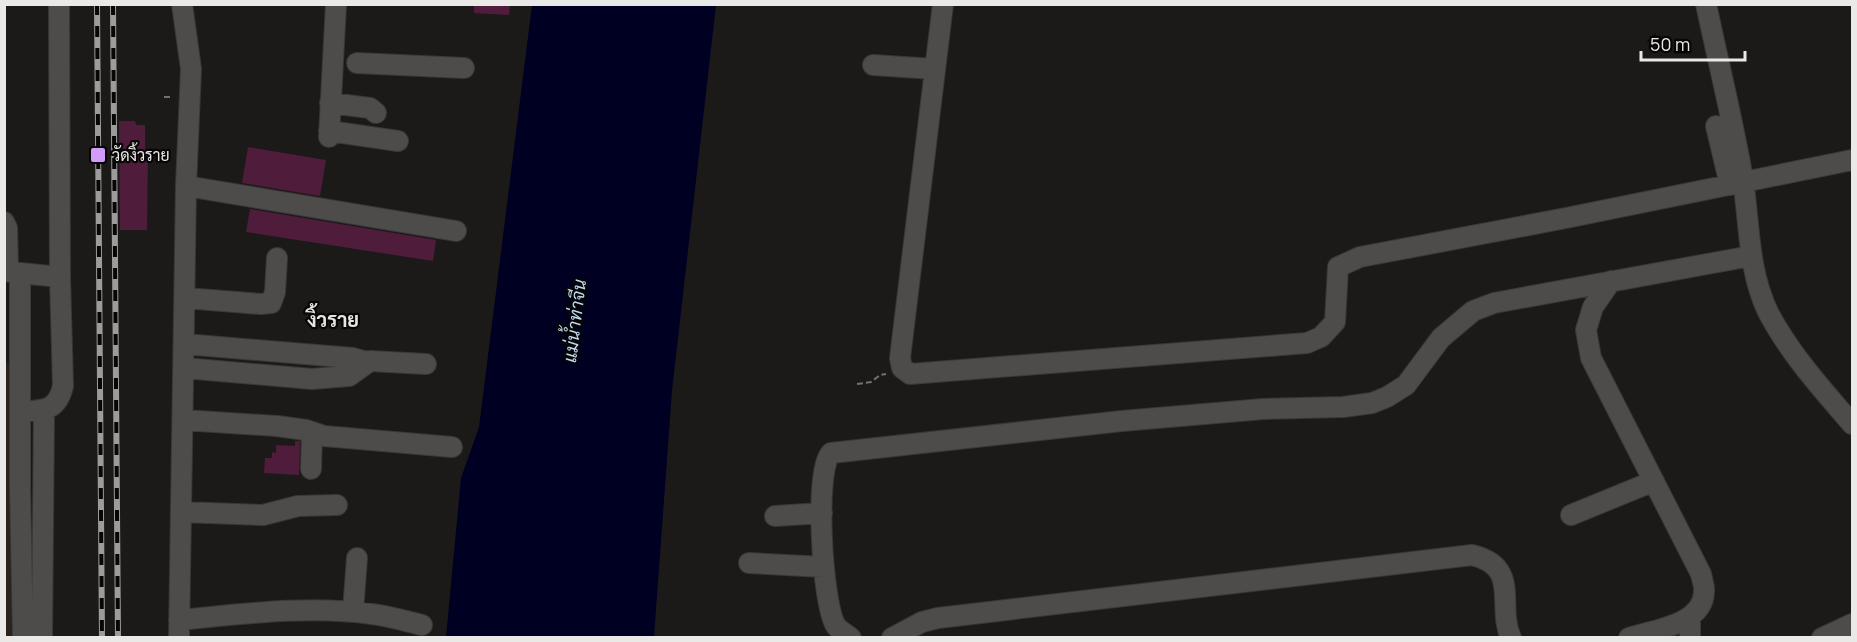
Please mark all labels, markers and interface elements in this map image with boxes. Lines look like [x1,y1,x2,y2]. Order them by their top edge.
scale bar [1641,24,1744,62]
text: 50 m [1650,32,1690,56]
place label: วัดงิ้วราย [112,142,170,166]
marker: วัดงิ้วราย [89,146,107,164]
water label: แม่น้ำท่าจีน [554,277,591,364]
district label: งิ้วราย [305,303,359,333]

